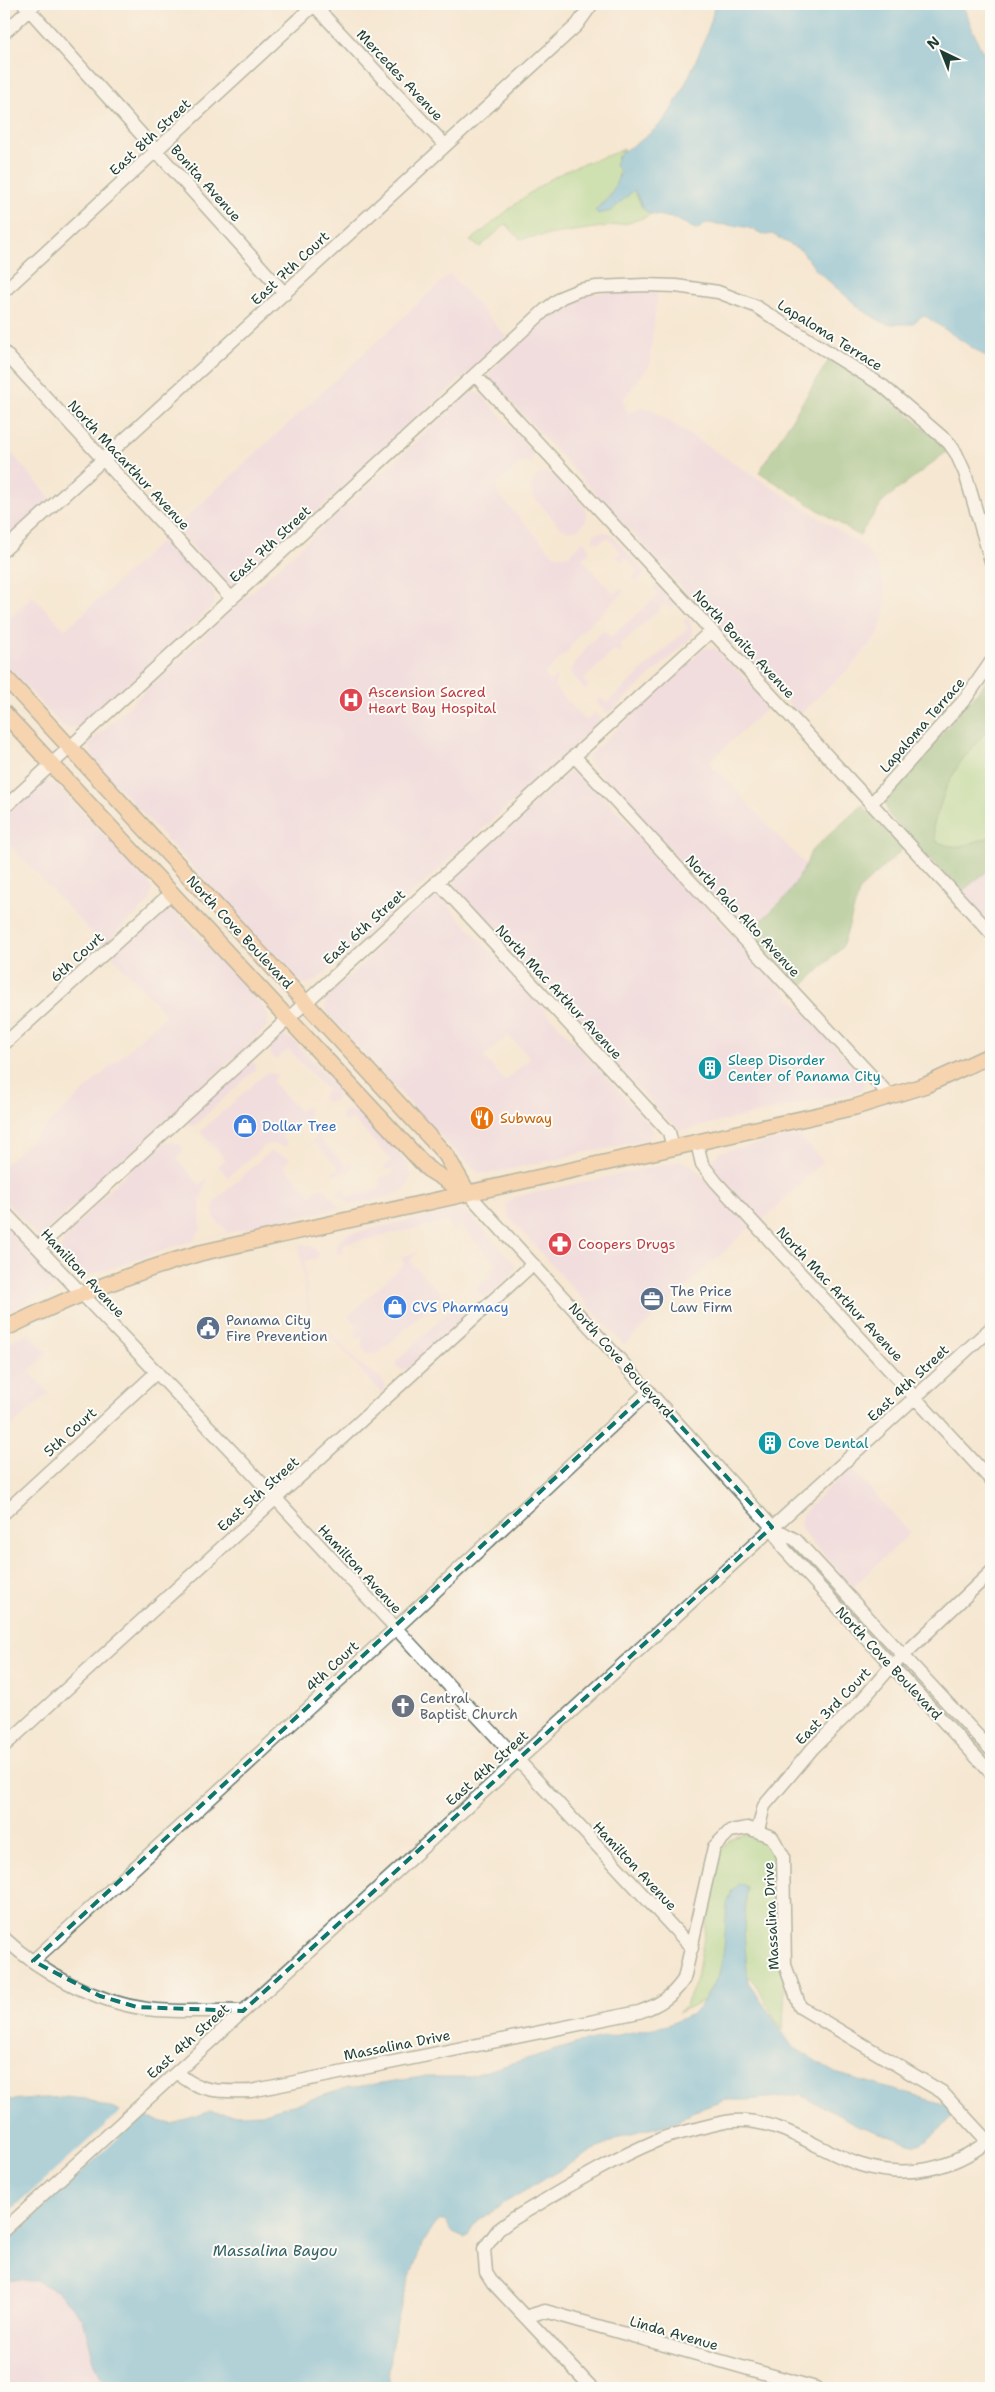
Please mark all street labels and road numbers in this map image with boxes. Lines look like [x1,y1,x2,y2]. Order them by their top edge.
street label: Mercedes Avenue [353,25,447,125]
street label: East 8th Street [106,95,194,179]
street label: Bonita Avenue [167,141,245,225]
street label: East 7th Court [247,227,333,309]
street label: Lapaloma Terrace [774,295,886,375]
street label: North Macarthur Avenue [64,396,194,534]
street label: East 7th Street [226,502,314,586]
street label: North Bonita Avenue [689,586,799,702]
street label: Lapaloma Terrace [876,674,968,776]
street label: North Palo Alto Avenue [682,851,804,981]
street label: North Cove Boulevard [183,872,297,992]
street label: East 6th Street [319,885,409,969]
street label: North Mac Arthur Avenue [492,921,626,1063]
street label: 6th Court [46,928,108,986]
street label: North Mac Arthur Avenue [773,1223,907,1365]
street label: Hamilton Avenue [37,1225,129,1321]
street label: North Cove Boulevard [565,1299,677,1421]
street label: East 4th Street [863,1341,953,1425]
street label: 5th Court [40,1404,100,1460]
street label: East 5th Street [213,1453,303,1535]
street label: Hamilton Avenue [314,1521,406,1617]
street label: North Cove Boulevard [832,1603,946,1723]
street label: 4th Court [302,1637,362,1695]
street label: East 3rd Court [791,1663,875,1749]
street label: East 4th Street [442,1726,532,1810]
street label: Hamilton Avenue [589,1818,681,1914]
street label: Massalina Drive [759,1861,783,1971]
street label: East 4th Street [143,1999,233,2083]
street label: Massalina Drive [342,2026,452,2064]
street label: Linda Avenue [628,2312,720,2354]

